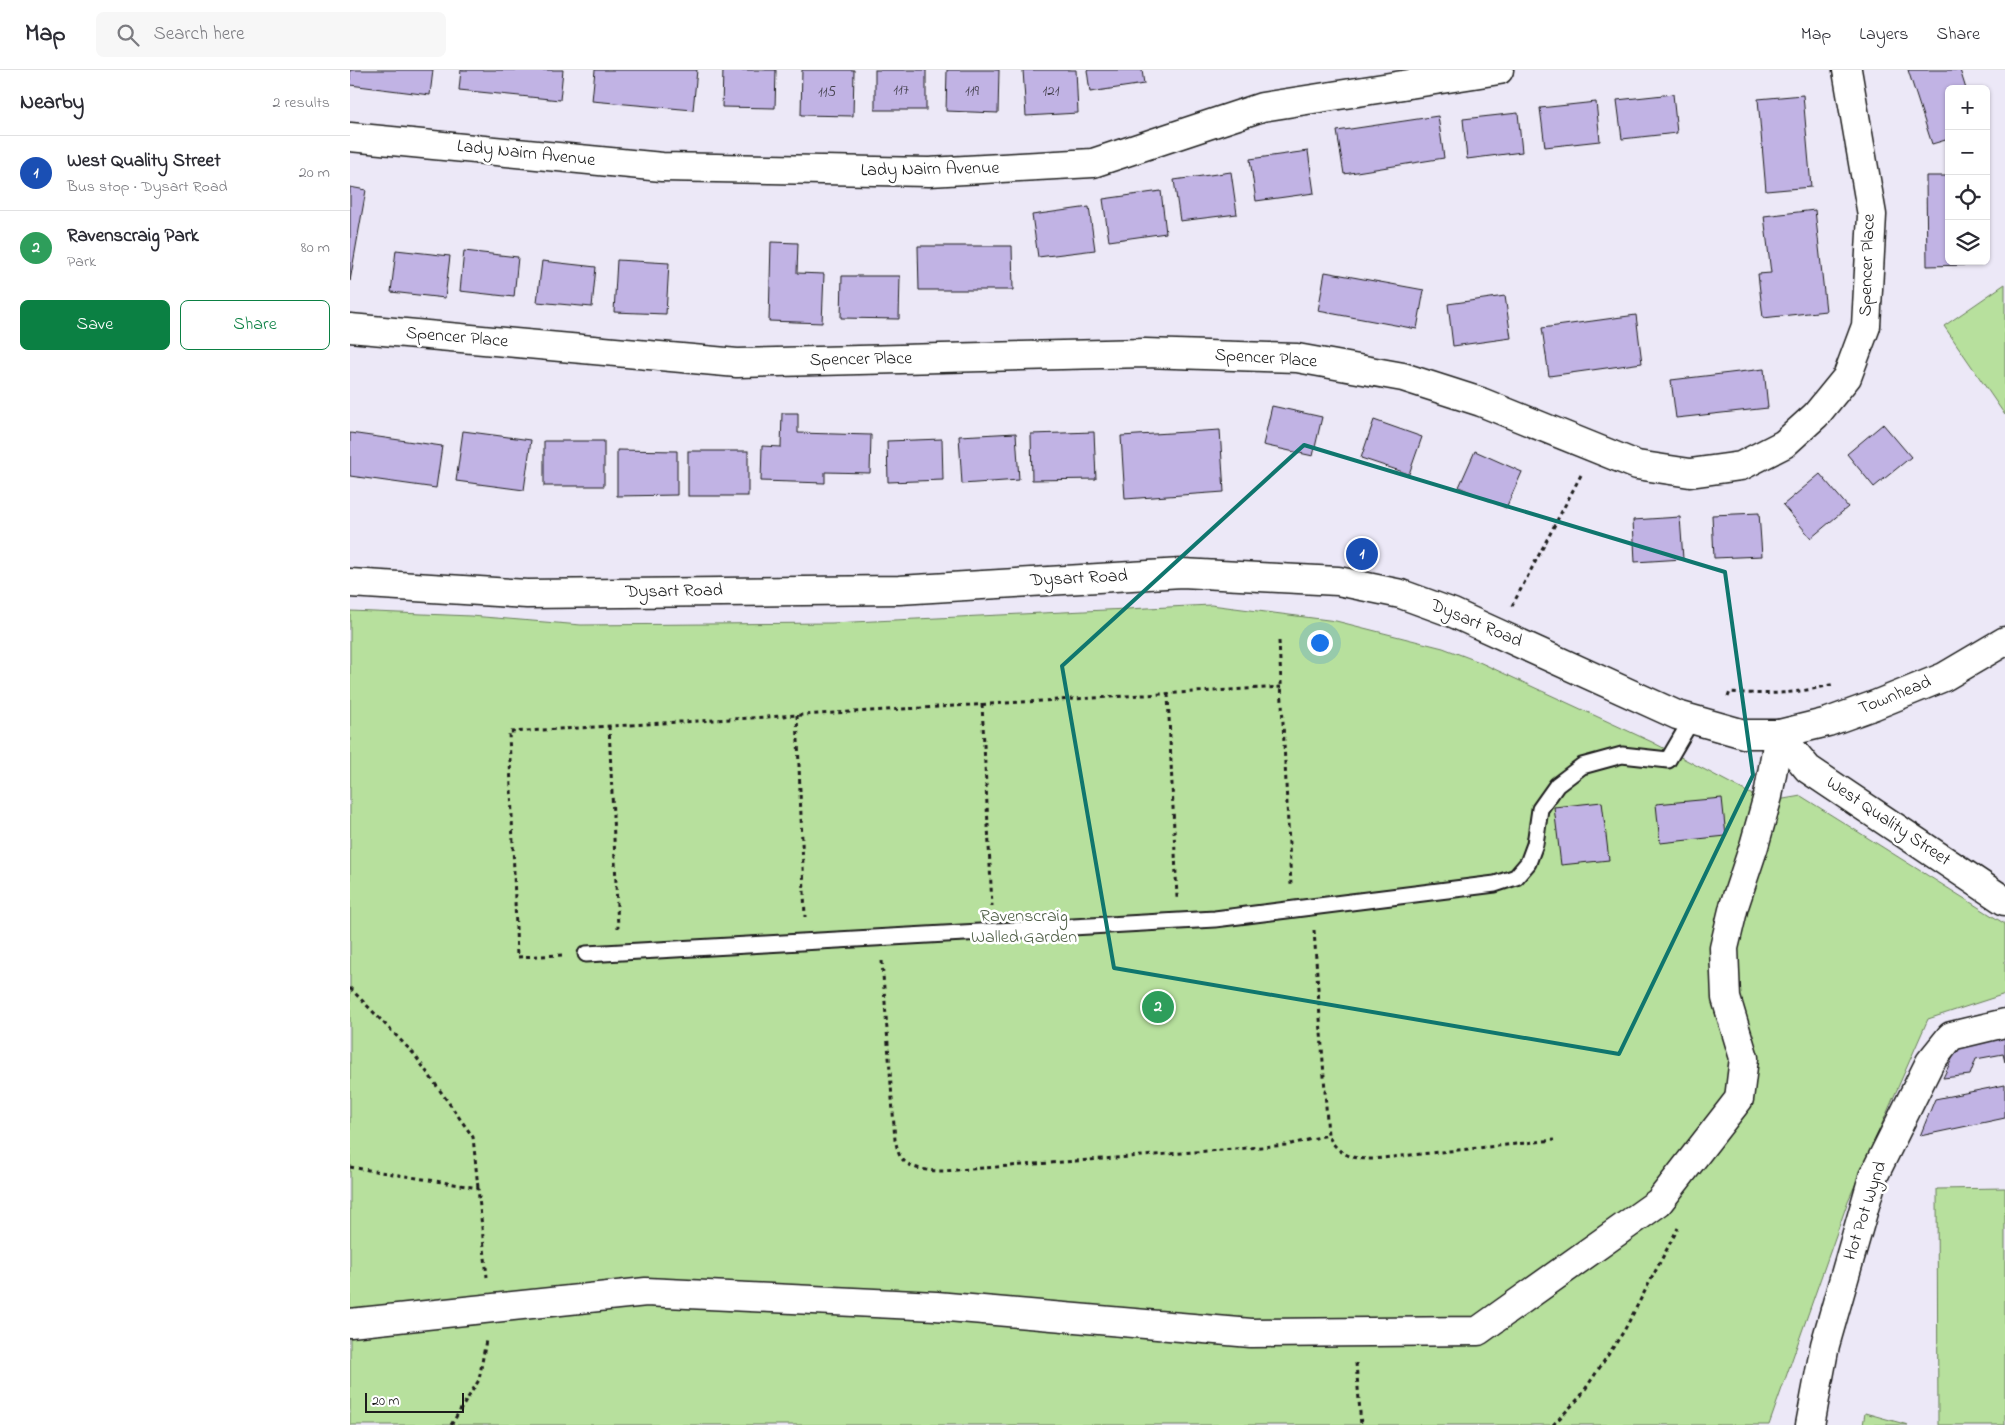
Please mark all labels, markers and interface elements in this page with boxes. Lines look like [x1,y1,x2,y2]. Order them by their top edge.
search box [96,12,446,57]
text: Map [25,17,66,52]
icon: search [114,21,142,49]
text: Search here [154,21,245,48]
text: Map [1801,22,1831,48]
text: Layers [1859,22,1909,48]
text: Share [1937,22,1980,48]
house number: 117 [893,79,909,101]
house number: 119 [965,80,980,102]
house number: 121 [1043,80,1060,102]
house number: 115 [818,81,836,103]
map controls [1945,85,1990,265]
button: + [1945,85,1990,130]
text: Nearby [20,88,84,118]
text: 2 results [272,91,330,115]
button: − [1945,130,1990,175]
street label: Lady Nairn Avenue [456,134,597,174]
text: West Quality Street [67,148,221,175]
street label: Lady Nairn Avenue [860,156,1001,184]
text: 1 [33,161,39,185]
text: 20 m [299,161,330,185]
text: Bus stop · Dysart Road [67,175,228,199]
button: locate [1945,175,1990,220]
street label: Spencer Place [1853,212,1883,317]
button: layers [1945,220,1990,265]
text: Ravenscraig Park [67,223,199,250]
text: 2 [32,236,40,260]
text: 80 m [301,236,330,260]
text: Park [67,250,96,274]
button: Save [20,300,170,350]
button: Share [180,300,330,350]
street label: Spencer Place [405,321,510,356]
street label: Spencer Place [1214,342,1319,376]
street label: Spencer Place [809,346,913,374]
pin: 1 [1346,535,1378,573]
street label: Dysart Road [1029,563,1128,595]
street label: Dysart Road [624,578,723,606]
street label: Dysart Road [1425,593,1526,655]
your location [1307,630,1333,656]
street label: Townhead [1855,670,1935,722]
street label: West Quality Street [1820,771,1956,873]
park label: Ravenscraig Walled Garden [971,904,1077,951]
pin: 2 [1142,988,1174,1026]
street label: Hot Pot Wynd [1838,1158,1894,1264]
scale bar [365,1390,464,1413]
text: 20 m [372,1391,399,1412]

